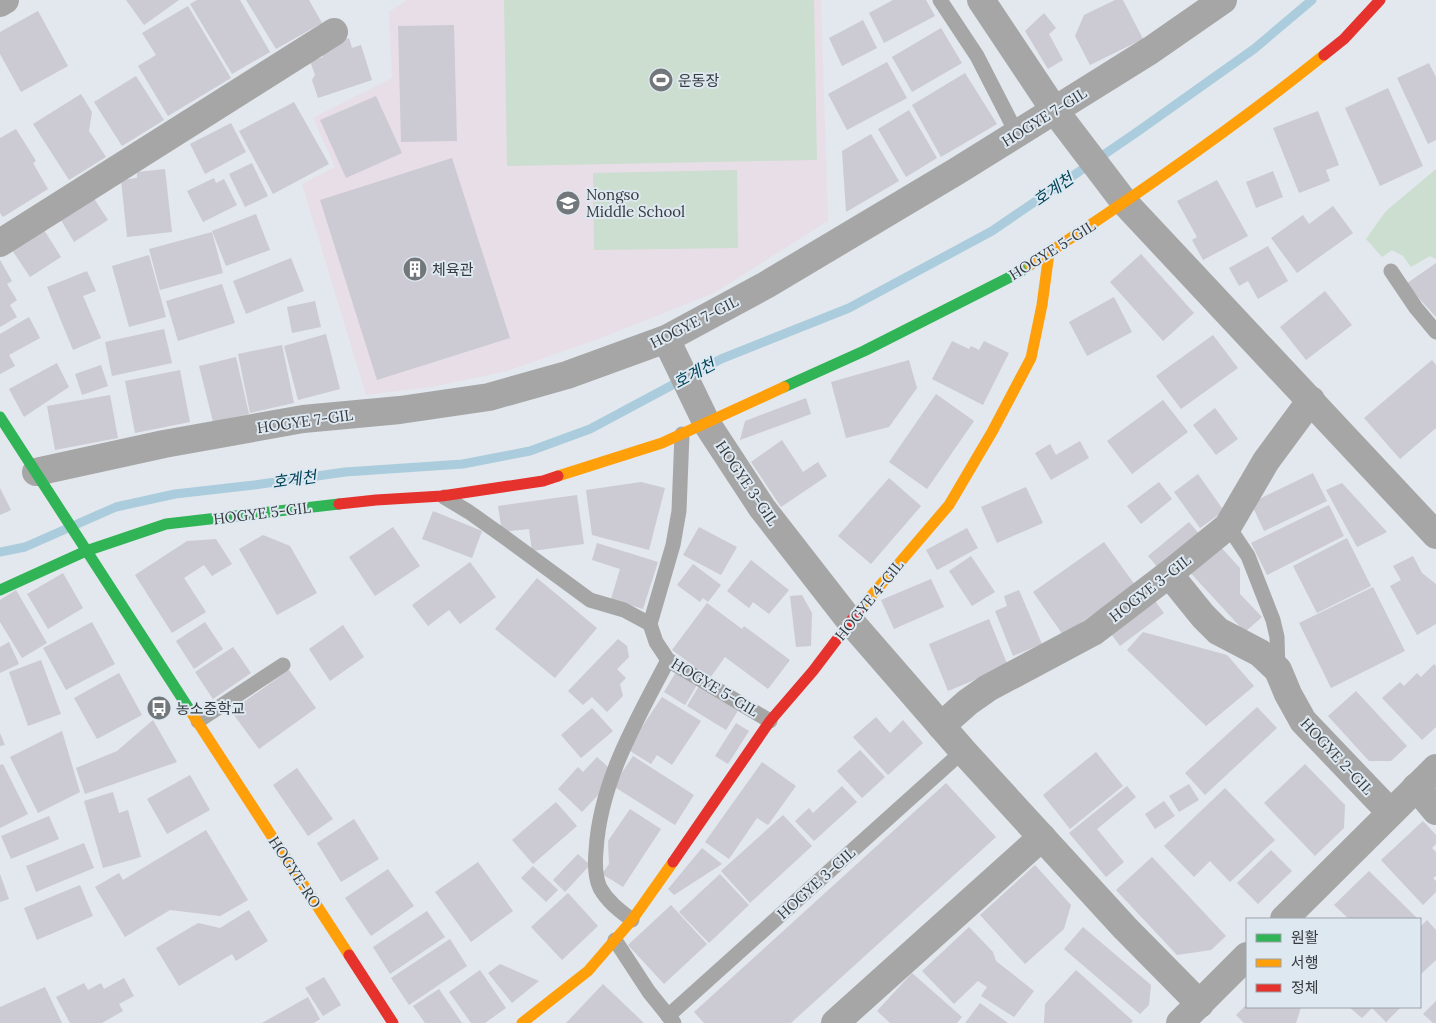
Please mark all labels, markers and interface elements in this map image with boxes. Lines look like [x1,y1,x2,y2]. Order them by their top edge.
sports icon: 운동장 [648,67,674,93]
place label: 운동장 [678,71,720,90]
street label: HOGYE 7-GIL [998,83,1090,151]
water label: 호계천 [1029,167,1079,210]
place label: Nongso Middle School [586,185,685,221]
school or university icon: Nongso Middle School [555,190,581,216]
street label: HOGYE 5-GIL [1005,216,1099,284]
building icon: 체육관 [402,256,428,282]
place label: 체육관 [432,260,474,279]
street label: HOGYE 7-GIL [647,291,742,352]
water label: 호계천 [670,353,720,392]
street label: HOGYE 7-GIL [256,405,355,437]
street label: HOGYE 3-GIL [712,437,783,529]
water label: 호계천 [271,466,320,492]
street label: HOGYE 5-GIL [212,498,312,528]
street label: HOGYE 3-GIL [1105,550,1195,626]
street label: HOGYE 4-GIL [831,556,908,644]
street label: HOGYE 5-GIL [668,654,762,721]
bus stop icon: 농소중학교 [146,695,172,721]
place label: 농소중학교 [176,699,245,718]
street label: HOGYE 2-GIL [1297,714,1378,799]
street label: HOGYE-RO [265,832,325,912]
street label: HOGYE 3-GIL [773,843,859,923]
legend [1246,918,1421,1008]
text: 원활 [1291,928,1319,947]
text: 서행 [1291,953,1319,972]
text: 정체 [1291,978,1319,997]

